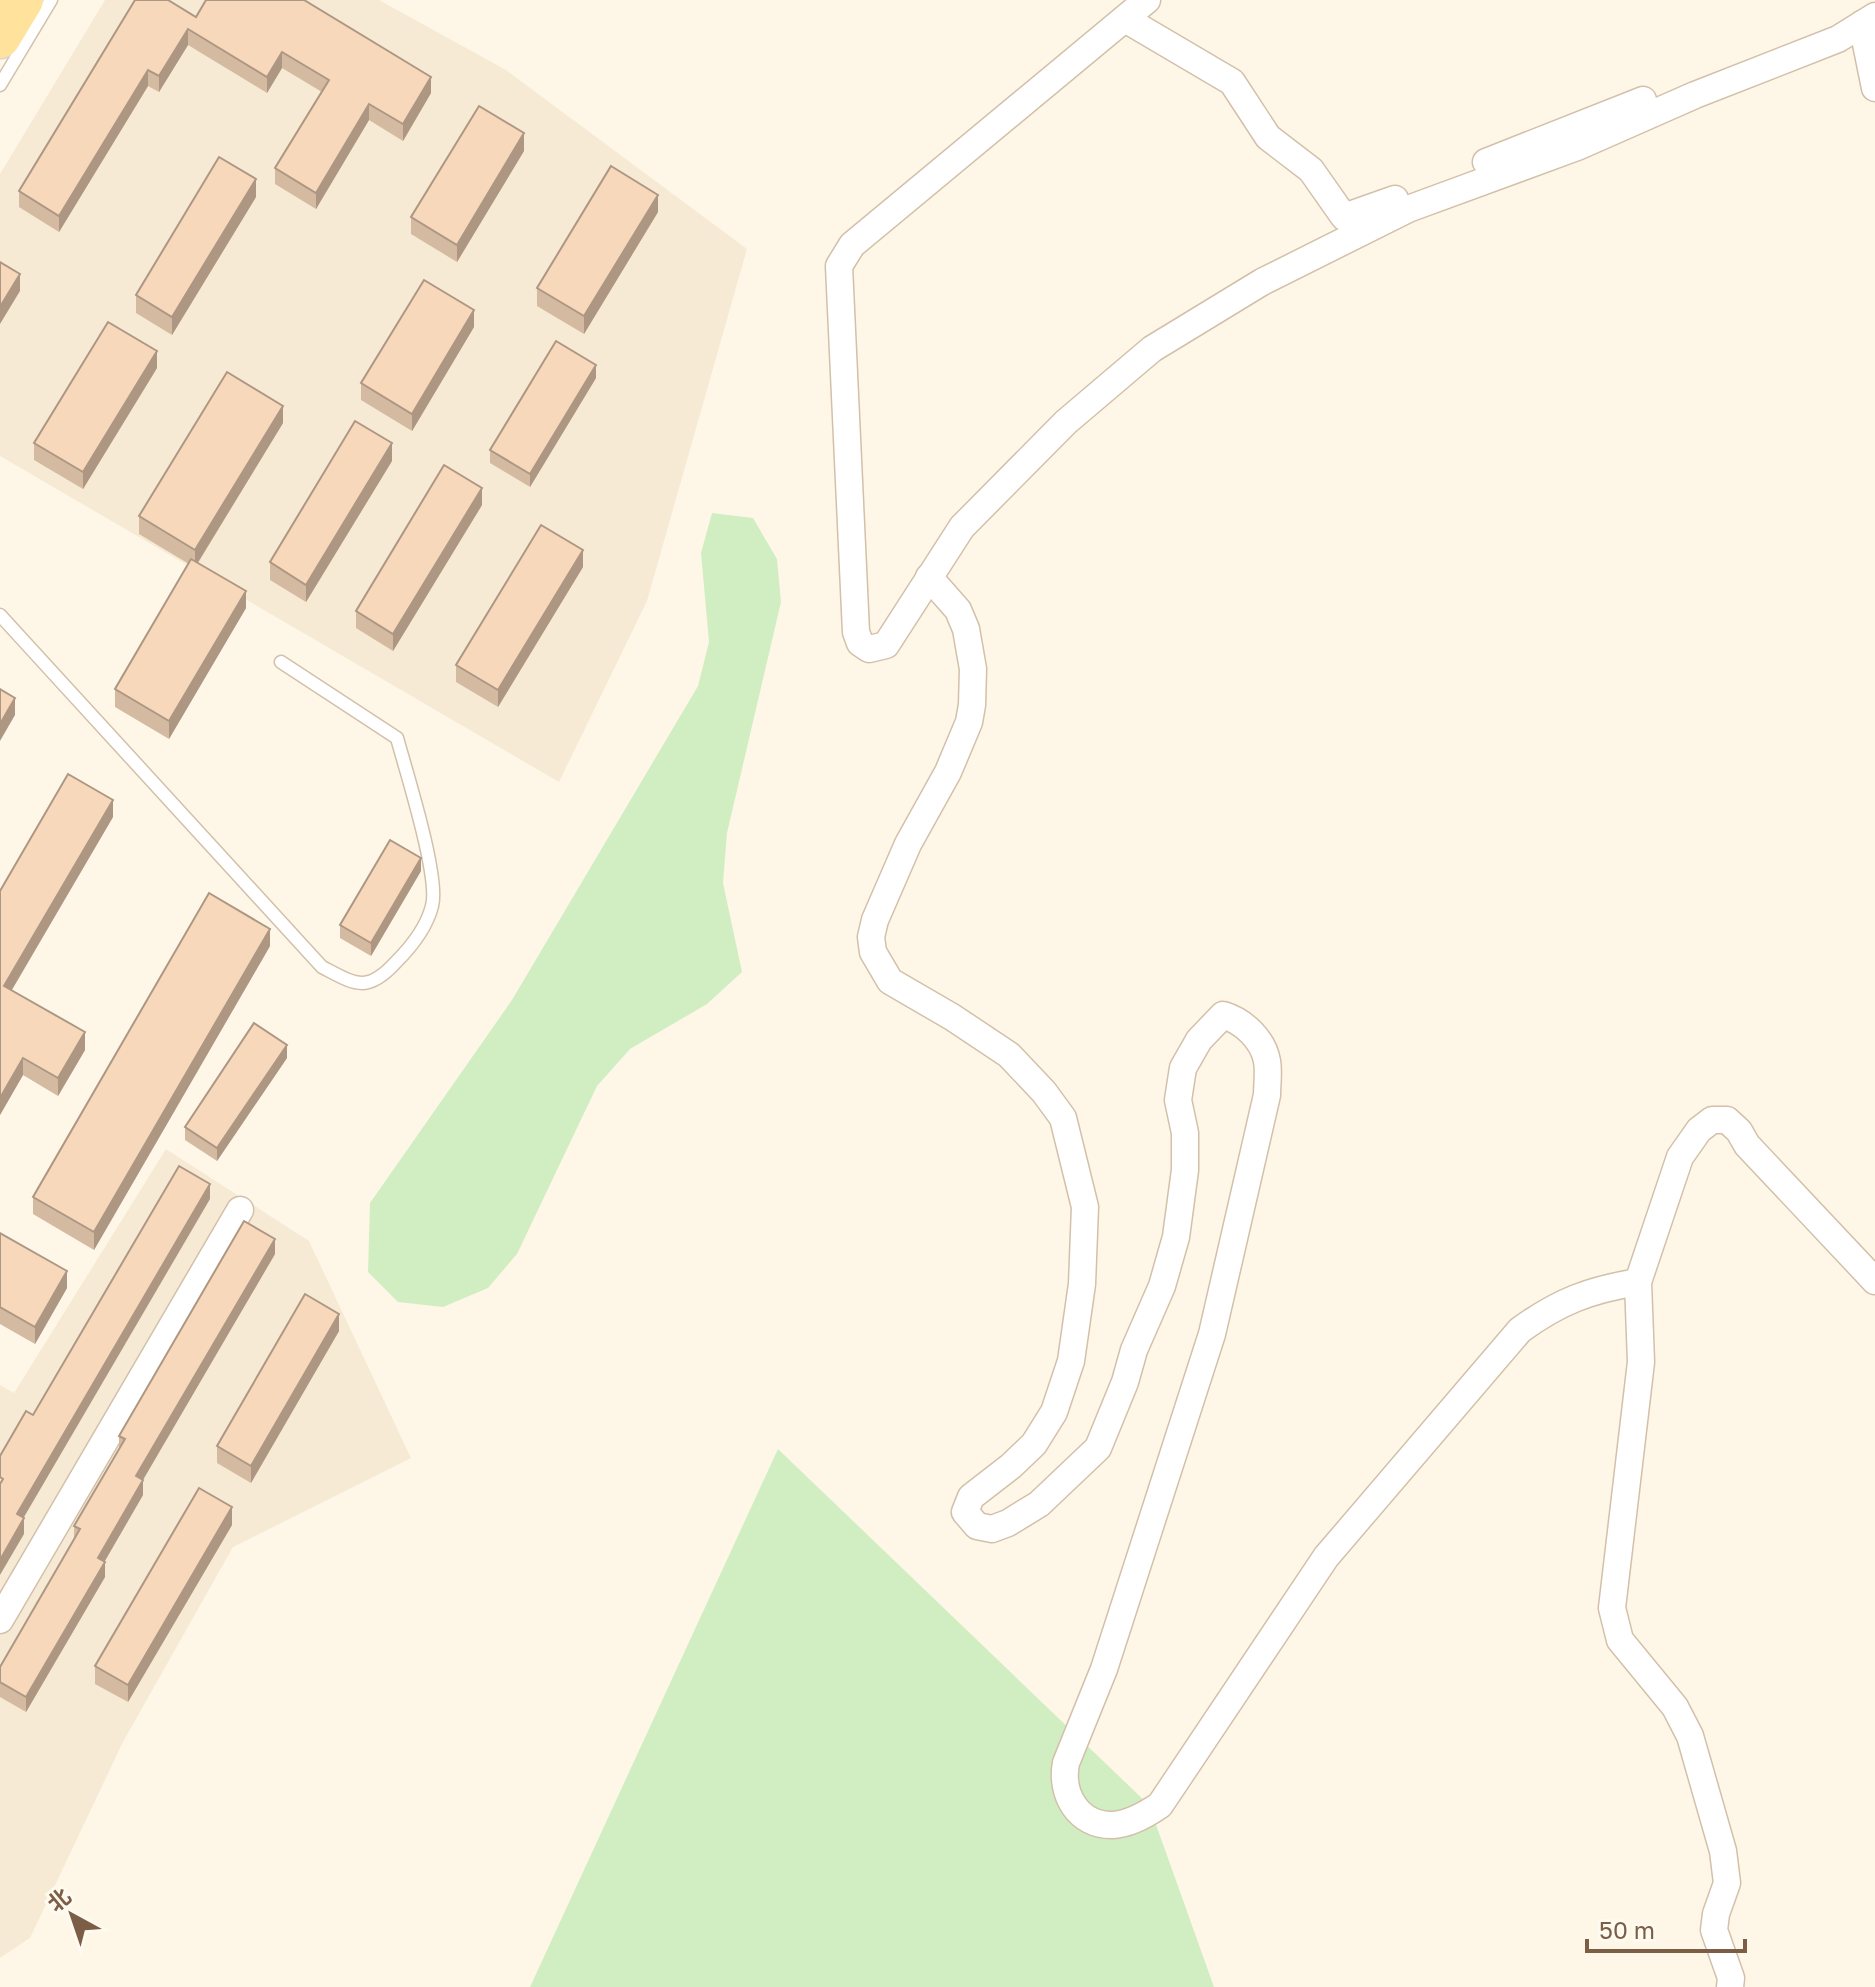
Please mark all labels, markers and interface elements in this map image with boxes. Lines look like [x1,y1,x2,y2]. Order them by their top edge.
north arrow [32,1875,112,1955]
text: 北 [42,1882,76,1917]
scale bar [1587,1903,1745,1953]
text: 50 m [1599,1915,1655,1944]

